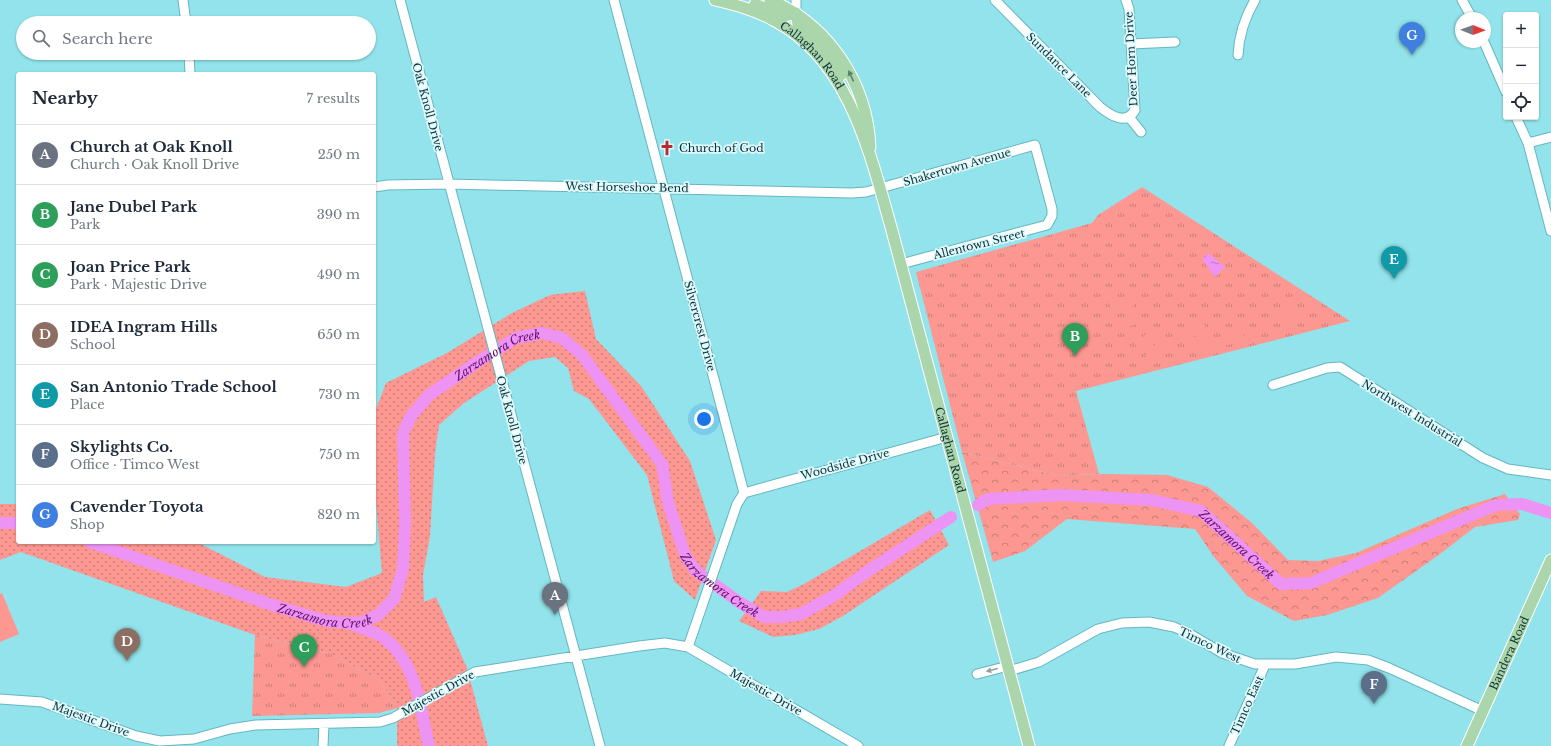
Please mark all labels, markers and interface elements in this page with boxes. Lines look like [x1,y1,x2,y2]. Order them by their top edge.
street label: Deer Horn Drive [1122,11,1140,107]
north arrow [1455,12,1491,48]
map controls [1503,12,1539,120]
button: + [1503,12,1539,48]
search box [16,16,376,60]
street label: Callaghan Road [777,18,848,92]
pin: G [1399,22,1425,55]
icon: search [30,27,52,49]
text: Search here [62,29,153,48]
street label: Sundance Lane [1023,29,1095,101]
button: − [1503,48,1539,84]
street label: Oak Knoll Drive [409,61,447,153]
one-way arrow [848,70,854,81]
button: locate [1503,84,1539,120]
text: Nearby [32,88,98,109]
text: 7 results [307,90,360,107]
text: Church at Oak Knoll [70,137,233,156]
church icon: Church of God [658,139,676,157]
place label: Church of God [679,141,764,155]
street label: Shakertown Avenue [902,145,1012,189]
text: A [40,146,50,163]
text: 250 m [318,146,360,163]
text: Church · Oak Knoll Drive [70,156,239,173]
street label: West Horseshoe Bend [564,179,689,195]
text: Jane Dubel Park [70,197,197,216]
text: B [40,206,50,223]
text: 390 m [317,206,360,223]
text: Park [70,216,100,233]
street label: Allentown Street [931,226,1027,262]
pin: E [1381,246,1407,279]
text: Joan Price Park [70,257,191,276]
text: C [40,266,50,283]
text: 490 m [317,266,360,283]
text: Park · Majestic Drive [70,276,207,293]
street label: Silvercrest Drive [681,279,719,373]
text: IDEA Ingram Hills [70,317,217,336]
pin: B [1062,323,1088,356]
text: D [39,326,51,343]
text: 650 m [317,326,360,343]
water label: Zarzamora Creek [450,326,541,384]
text: School [70,336,116,353]
street label: Oak Knoll Drive [493,374,531,466]
street label: Northwest Industrial [1359,376,1465,450]
text: San Antonio Trade School [70,377,277,396]
text: E [40,386,50,403]
text: 730 m [319,386,360,403]
text: Place [70,396,105,413]
street label: Callaghan Road [932,405,969,495]
your location [694,409,714,429]
text: Skylights Co. [70,437,173,456]
street label: Woodside Drive [798,445,891,483]
text: F [41,446,49,463]
text: 750 m [319,446,360,463]
text: Office · Timco West [70,456,200,473]
text: Cavender Toyota [70,497,204,516]
water label: Zarzamora Creek [1196,505,1278,582]
text: G [39,506,51,523]
text: 820 m [317,506,360,523]
text: Shop [70,516,105,533]
water label: Zarzamora Creek [677,548,762,620]
pin: A [542,582,568,615]
water label: Zarzamora Creek [275,599,374,631]
street label: Bandera Road [1486,613,1532,692]
street label: Timco West [1177,624,1244,666]
pin: D [114,628,140,661]
pin: C [291,634,317,667]
street label: Majestic Drive [727,666,805,718]
street label: Majestic Drive [399,667,477,719]
one-way arrow [986,667,998,673]
pin: F [1361,671,1387,704]
street label: Timco East [1228,672,1267,737]
street label: Majestic Drive [50,699,132,739]

